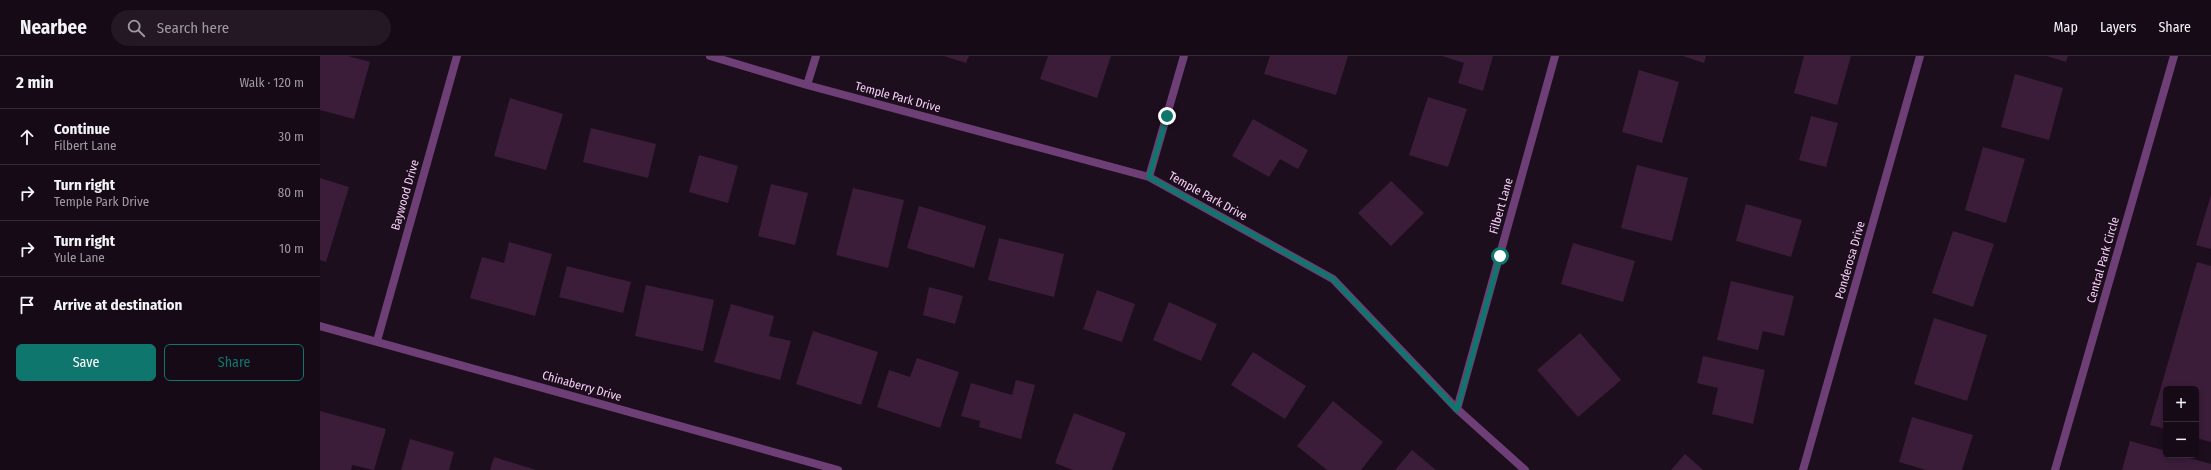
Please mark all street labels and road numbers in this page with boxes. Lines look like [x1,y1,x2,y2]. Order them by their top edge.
street label: Temple Park Drive [854,79,942,115]
street label: Baywood Drive [388,158,422,232]
street label: Temple Park Drive [1166,169,1250,223]
street label: Filbert Lane [1486,176,1516,236]
street label: Central Park Circle [2084,215,2122,305]
street label: Ponderosa Drive [1832,219,1868,300]
street label: Chinaberry Drive [541,368,623,404]

